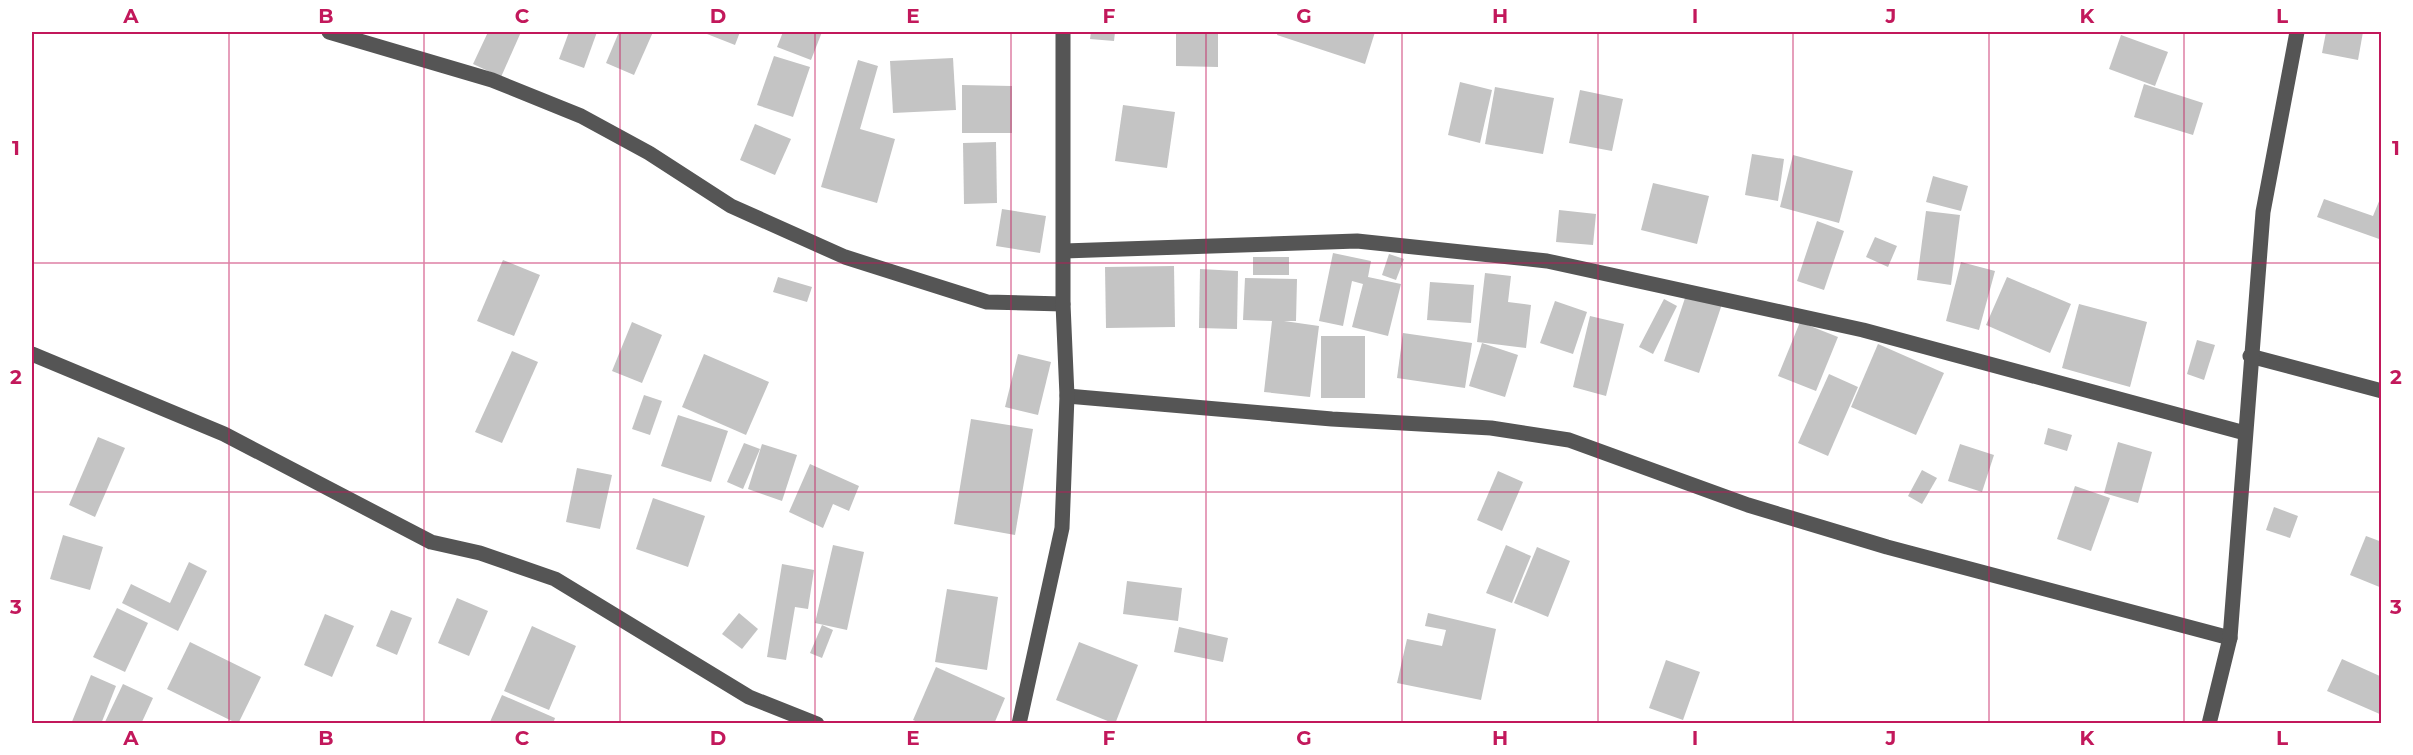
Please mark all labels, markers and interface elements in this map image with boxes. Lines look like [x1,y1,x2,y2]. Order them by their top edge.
text: A [122,4,139,28]
text: B [318,4,334,28]
text: C [515,4,530,28]
text: D [710,4,726,28]
text: E [906,4,920,28]
text: F [1103,4,1116,28]
text: G [1296,4,1312,28]
text: H [1492,4,1508,28]
text: I [1692,4,1698,28]
text: J [1885,4,1896,28]
text: K [2080,4,2096,28]
text: L [2276,4,2288,28]
text: 1 [12,136,20,160]
text: 1 [2392,136,2400,160]
text: 2 [10,365,22,389]
text: 2 [2390,365,2402,389]
text: 3 [9,595,22,619]
text: 3 [2389,595,2402,619]
text: A [122,726,139,750]
text: B [318,726,334,750]
text: C [515,726,530,750]
text: D [710,726,726,750]
text: E [906,726,920,750]
text: F [1103,726,1116,750]
text: G [1296,726,1312,750]
text: H [1492,726,1508,750]
text: I [1692,726,1698,750]
text: J [1885,726,1896,750]
text: K [2080,726,2096,750]
text: L [2276,726,2288,750]

